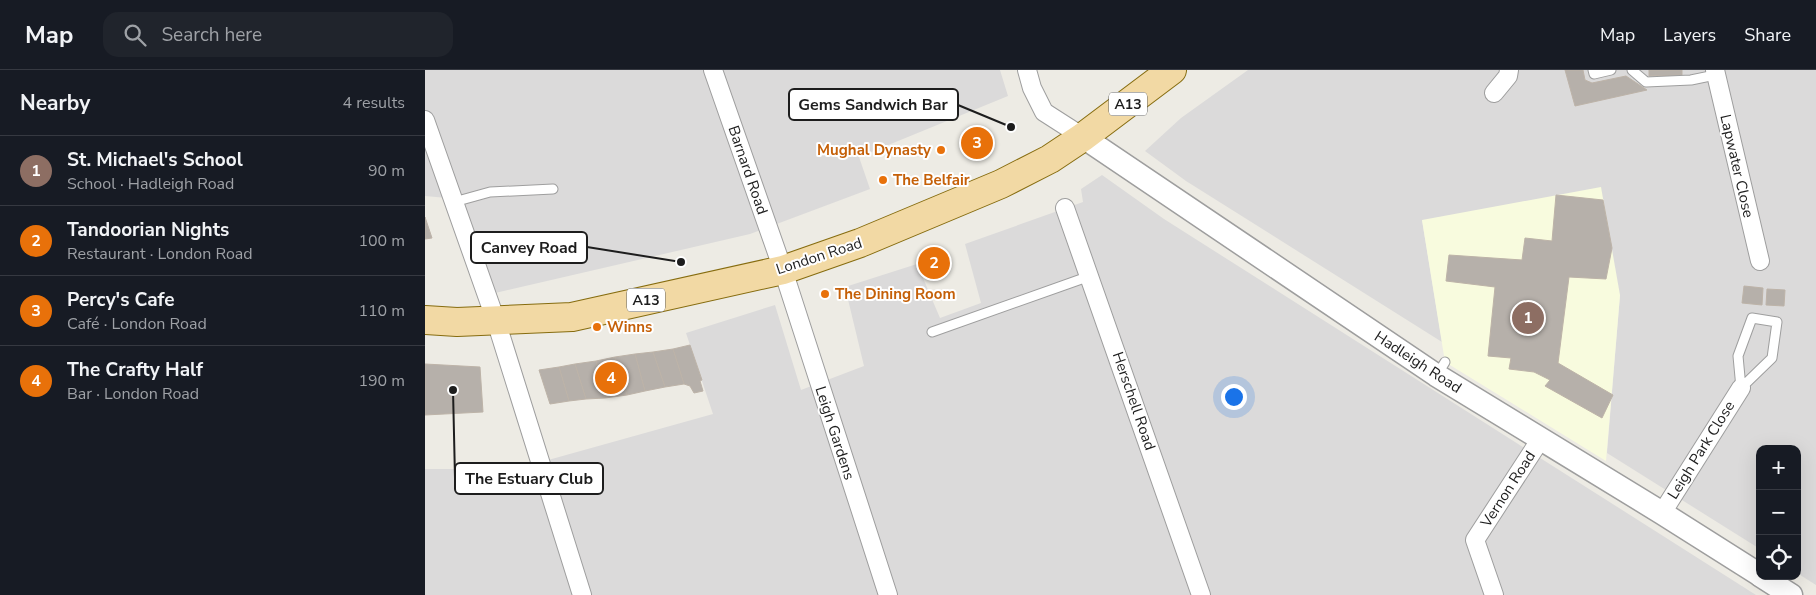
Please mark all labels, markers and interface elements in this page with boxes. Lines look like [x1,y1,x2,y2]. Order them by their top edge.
search box [103,12,453,57]
text: Map [25,19,73,51]
icon: search [121,21,149,49]
text: Search here [161,22,262,48]
text: Map [1600,23,1635,47]
text: Layers [1663,23,1716,47]
text: Share [1744,23,1791,47]
text: Nearby [20,89,90,117]
callout: Gems Sandwich Bar [789,89,958,120]
text: 4 results [343,92,405,114]
road number: A13 [1109,92,1147,116]
text: Gems Sandwich Bar [798,94,948,116]
street label: Lapwater Close [1715,112,1759,220]
street label: Barnard Road [723,123,773,217]
pin: 3 [961,124,993,162]
place label: Mughal Dynasty [817,140,931,160]
marker: Mughal Dynasty [935,144,947,156]
text: St. Michael's School [67,147,243,173]
text: 1 [31,160,41,182]
text: 90 m [368,160,405,182]
place label: The Belfair [893,170,970,190]
text: School · Hadleigh Road [67,173,234,195]
marker: The Belfair [877,174,889,186]
text: Tandoorian Nights [67,217,229,243]
text: 2 [31,230,41,252]
text: 100 m [358,230,405,252]
callout: Canvey Road [471,232,587,263]
street label: London Road [773,233,865,279]
text: Canvey Road [481,237,577,259]
text: Restaurant · London Road [67,243,253,265]
pin: 2 [918,244,950,282]
place label: The Dining Room [835,284,956,304]
text: Percy's Cafe [67,287,175,313]
road number: A13 [627,288,665,312]
marker: The Dining Room [819,288,831,300]
pin: 1 [1512,299,1544,337]
text: 3 [31,300,41,322]
text: 110 m [358,300,405,322]
text: Café · London Road [67,313,207,335]
place label: Winns [607,317,652,337]
marker: Winns [591,321,603,333]
street label: Hadleigh Road [1371,326,1465,398]
street label: Herschell Road [1108,349,1160,453]
text: The Crafty Half [67,357,203,383]
pin: 4 [595,359,627,397]
text: 4 [31,370,41,392]
text: 190 m [358,370,405,392]
text: Bar · London Road [67,383,199,405]
street label: Leigh Gardens [810,384,860,482]
your location [1221,384,1247,410]
street label: Leigh Park Close [1663,397,1739,503]
map controls [1756,445,1801,580]
button: + [1756,445,1801,490]
street label: Vernon Road [1475,447,1540,532]
callout: The Estuary Club [455,463,603,494]
text: The Estuary Club [465,468,593,490]
button: − [1756,490,1801,535]
button: locate [1756,535,1801,580]

